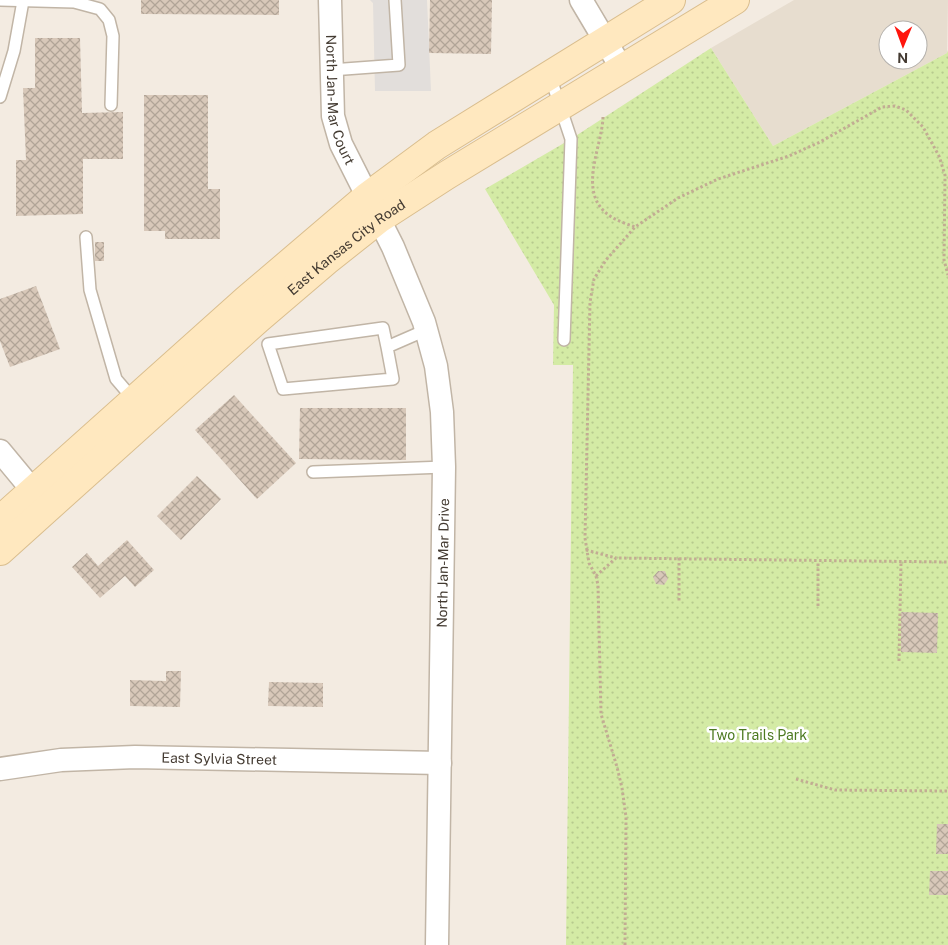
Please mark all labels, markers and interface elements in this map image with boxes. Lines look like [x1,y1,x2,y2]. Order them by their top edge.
north arrow [878,20,928,70]
street label: North Jan-Mar Court [323,34,358,167]
text: N [897,50,908,66]
street label: East Kansas City Road [284,196,408,298]
street label: North Jan-Mar Drive [434,498,452,628]
park label: Two Trails Park [709,727,807,743]
street label: East Sylvia Street [161,750,277,768]

